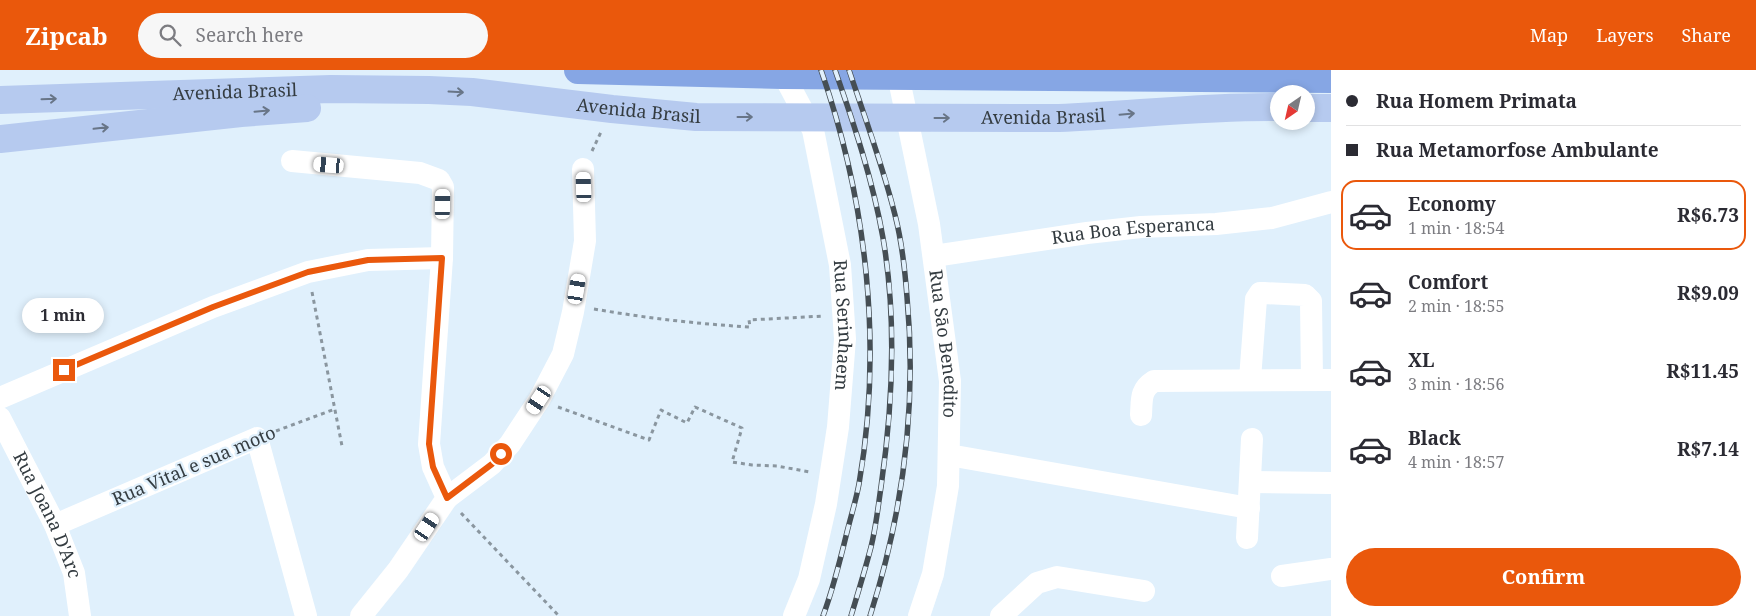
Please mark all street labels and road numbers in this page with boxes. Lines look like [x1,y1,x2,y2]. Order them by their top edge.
street label: Avenida Brasil [172,77,298,105]
street label: Avenida Brasil [575,92,701,128]
street label: Avenida Brasil [981,102,1107,129]
street label: Rua Boa Esperanca [1050,211,1215,249]
street label: Rua Serinhaem [829,259,858,392]
street label: Rua Sāo Benedito [924,268,963,418]
street label: Rua Vital e sua moto [108,420,279,510]
street label: Rua Joana D'Arc [8,447,88,579]

